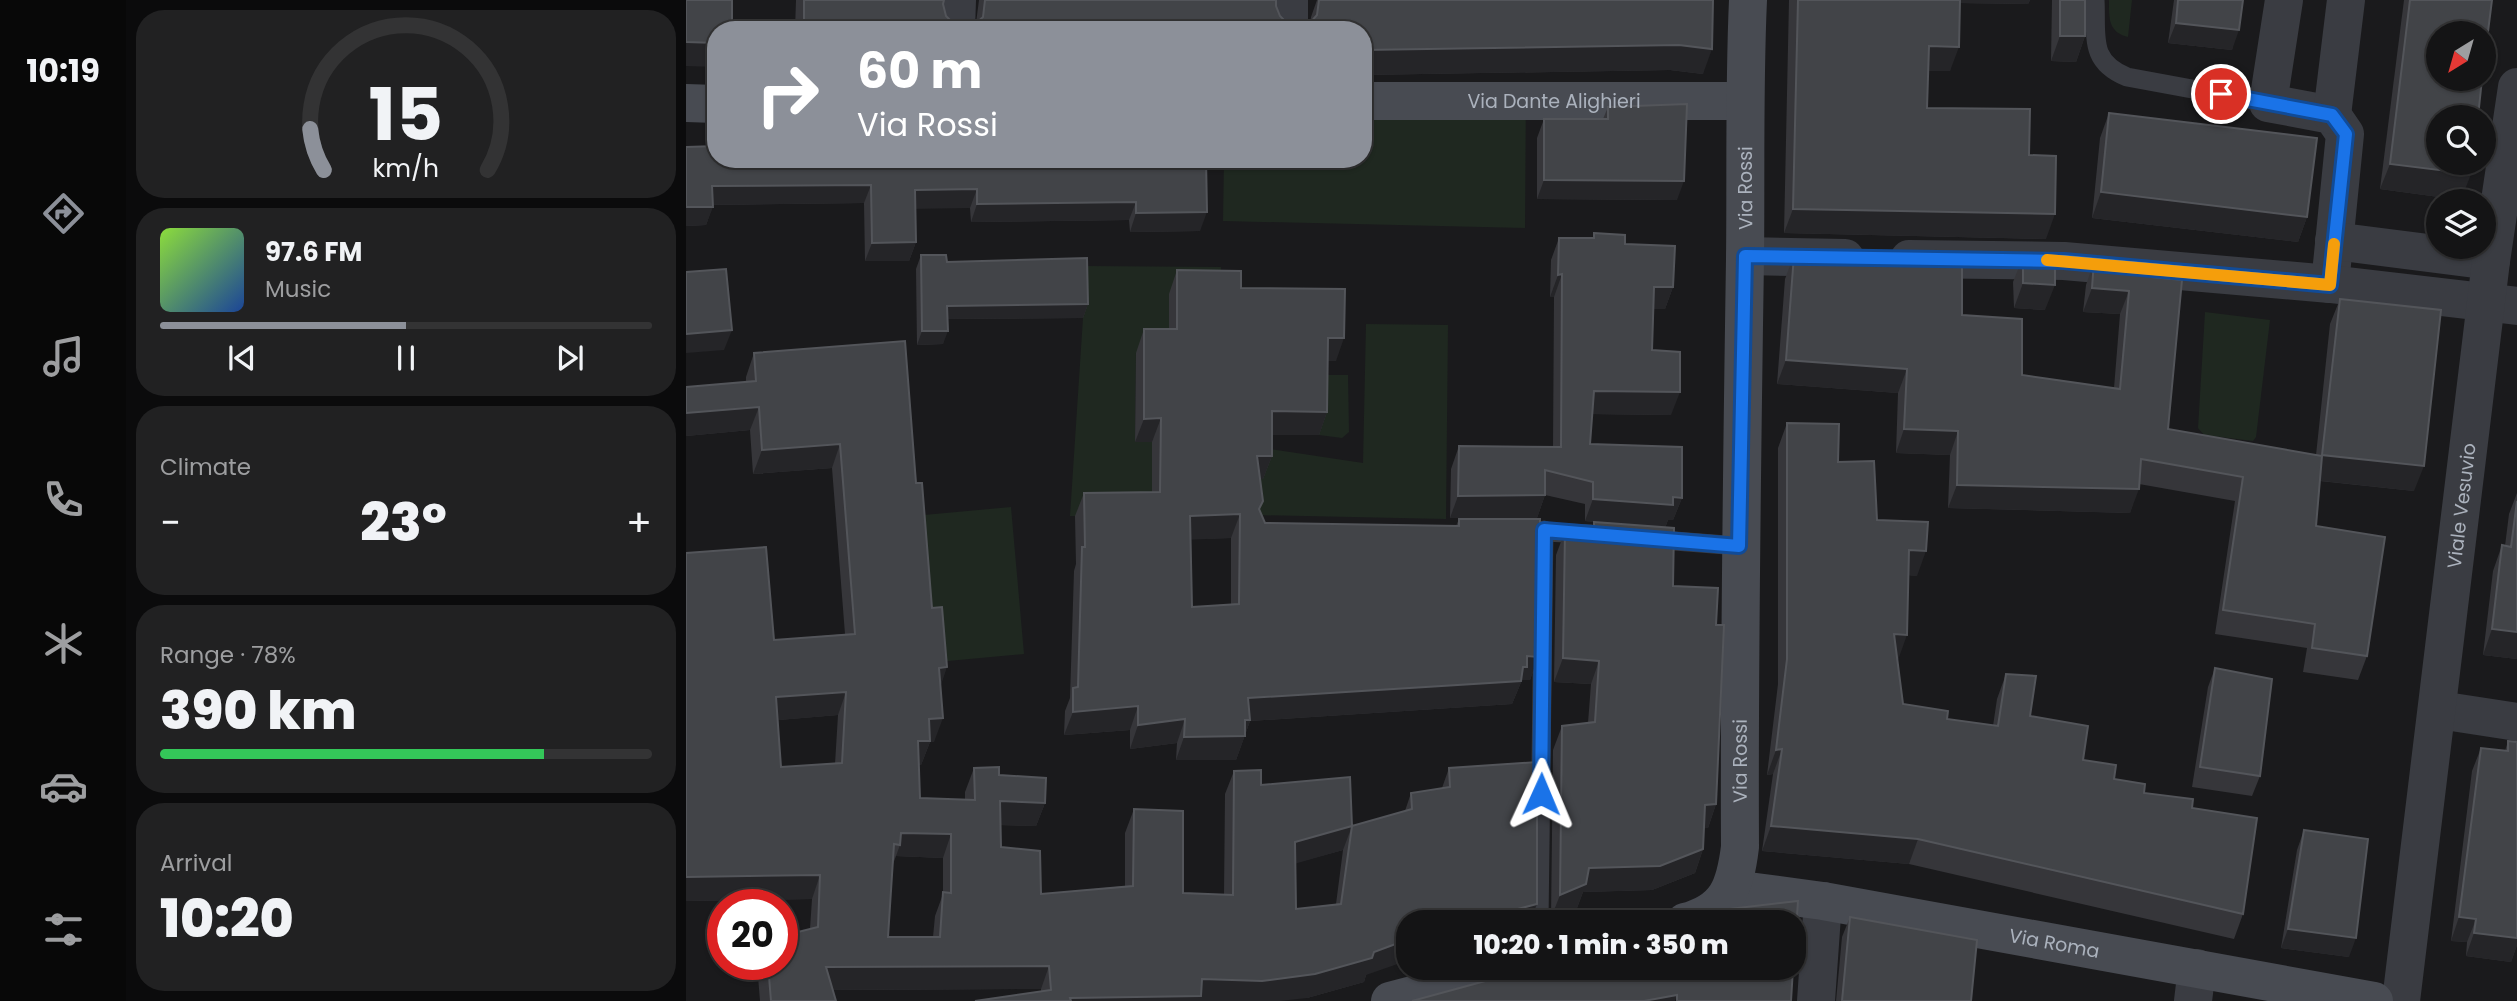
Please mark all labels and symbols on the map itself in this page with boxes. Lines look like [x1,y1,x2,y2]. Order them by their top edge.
north arrow [2426,21,2496,91]
pin [2191,64,2251,124]
street label: Via Dante Alighieri [1467,88,1641,115]
street label: Via Rossi [1732,146,1759,230]
street label: Viale Vesuvio [2441,441,2483,570]
street label: Via Rossi [1727,719,1754,803]
position arrow [1504,757,1578,831]
speed limit sign: 20 [707,889,798,980]
street label: Via Roma [2007,922,2102,965]

